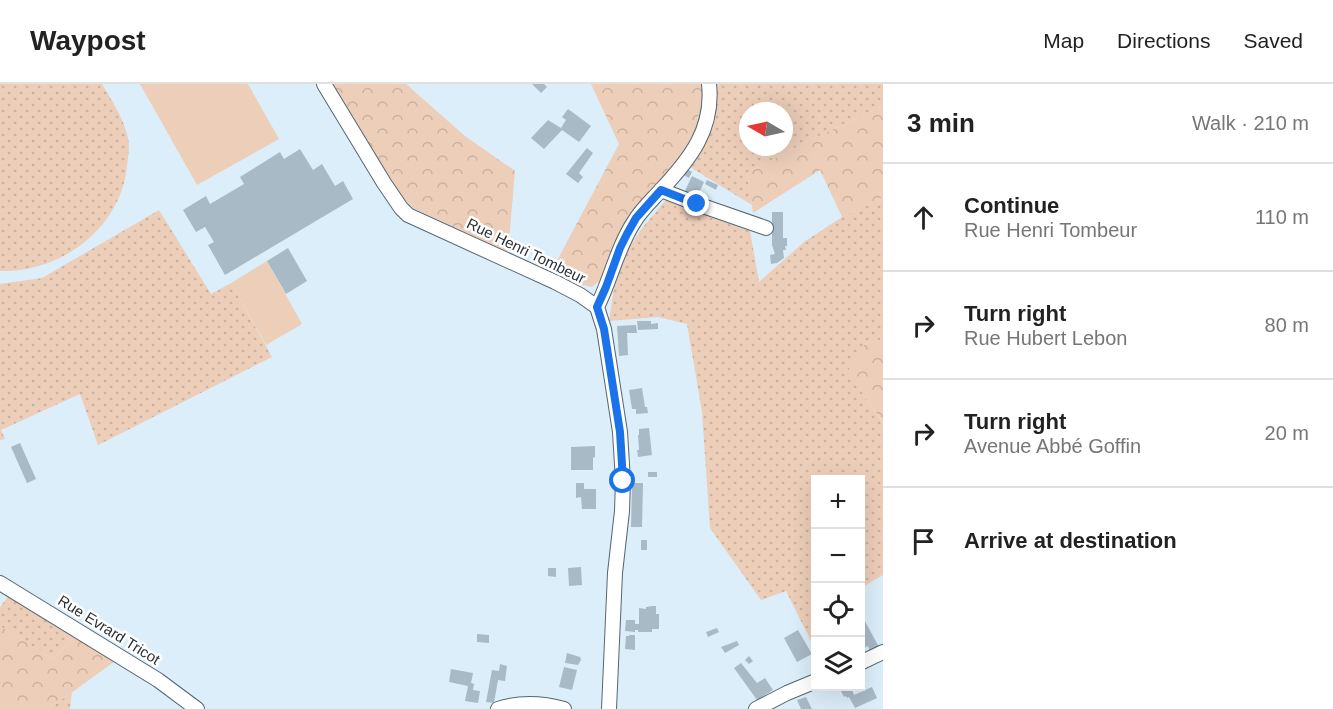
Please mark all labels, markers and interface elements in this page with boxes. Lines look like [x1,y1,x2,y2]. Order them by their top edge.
text: Waypost [30,25,146,56]
text: Map [1043,29,1084,52]
text: Directions [1117,29,1210,52]
text: Saved [1243,29,1303,52]
north arrow [739,102,793,156]
text: 3 min [907,108,975,138]
text: Walk · 210 m [1192,112,1309,134]
route end [683,190,709,216]
text: Continue [964,193,1059,218]
icon: ahead [907,201,940,234]
text: 110 m [1255,206,1309,228]
street label: Rue Henri Tombeur [464,214,588,287]
text: Rue Henri Tombeur [964,219,1137,241]
text: Turn right [964,301,1066,326]
icon: right [907,309,940,342]
text: 80 m [1265,314,1309,336]
text: Rue Hubert Lebon [964,327,1127,349]
text: Turn right [964,409,1066,434]
icon: right [907,417,940,450]
text: 20 m [1265,422,1309,444]
text: Avenue Abbé Goffin [964,435,1141,457]
route start [609,467,635,493]
map controls [811,475,865,691]
button: + [811,475,865,529]
icon: arrive [907,525,940,558]
text: Arrive at destination [964,528,1177,553]
button: − [811,529,865,583]
button: locate [811,583,865,637]
street label: Rue Evrard Tricot [55,591,164,668]
button: layers [811,637,865,691]

